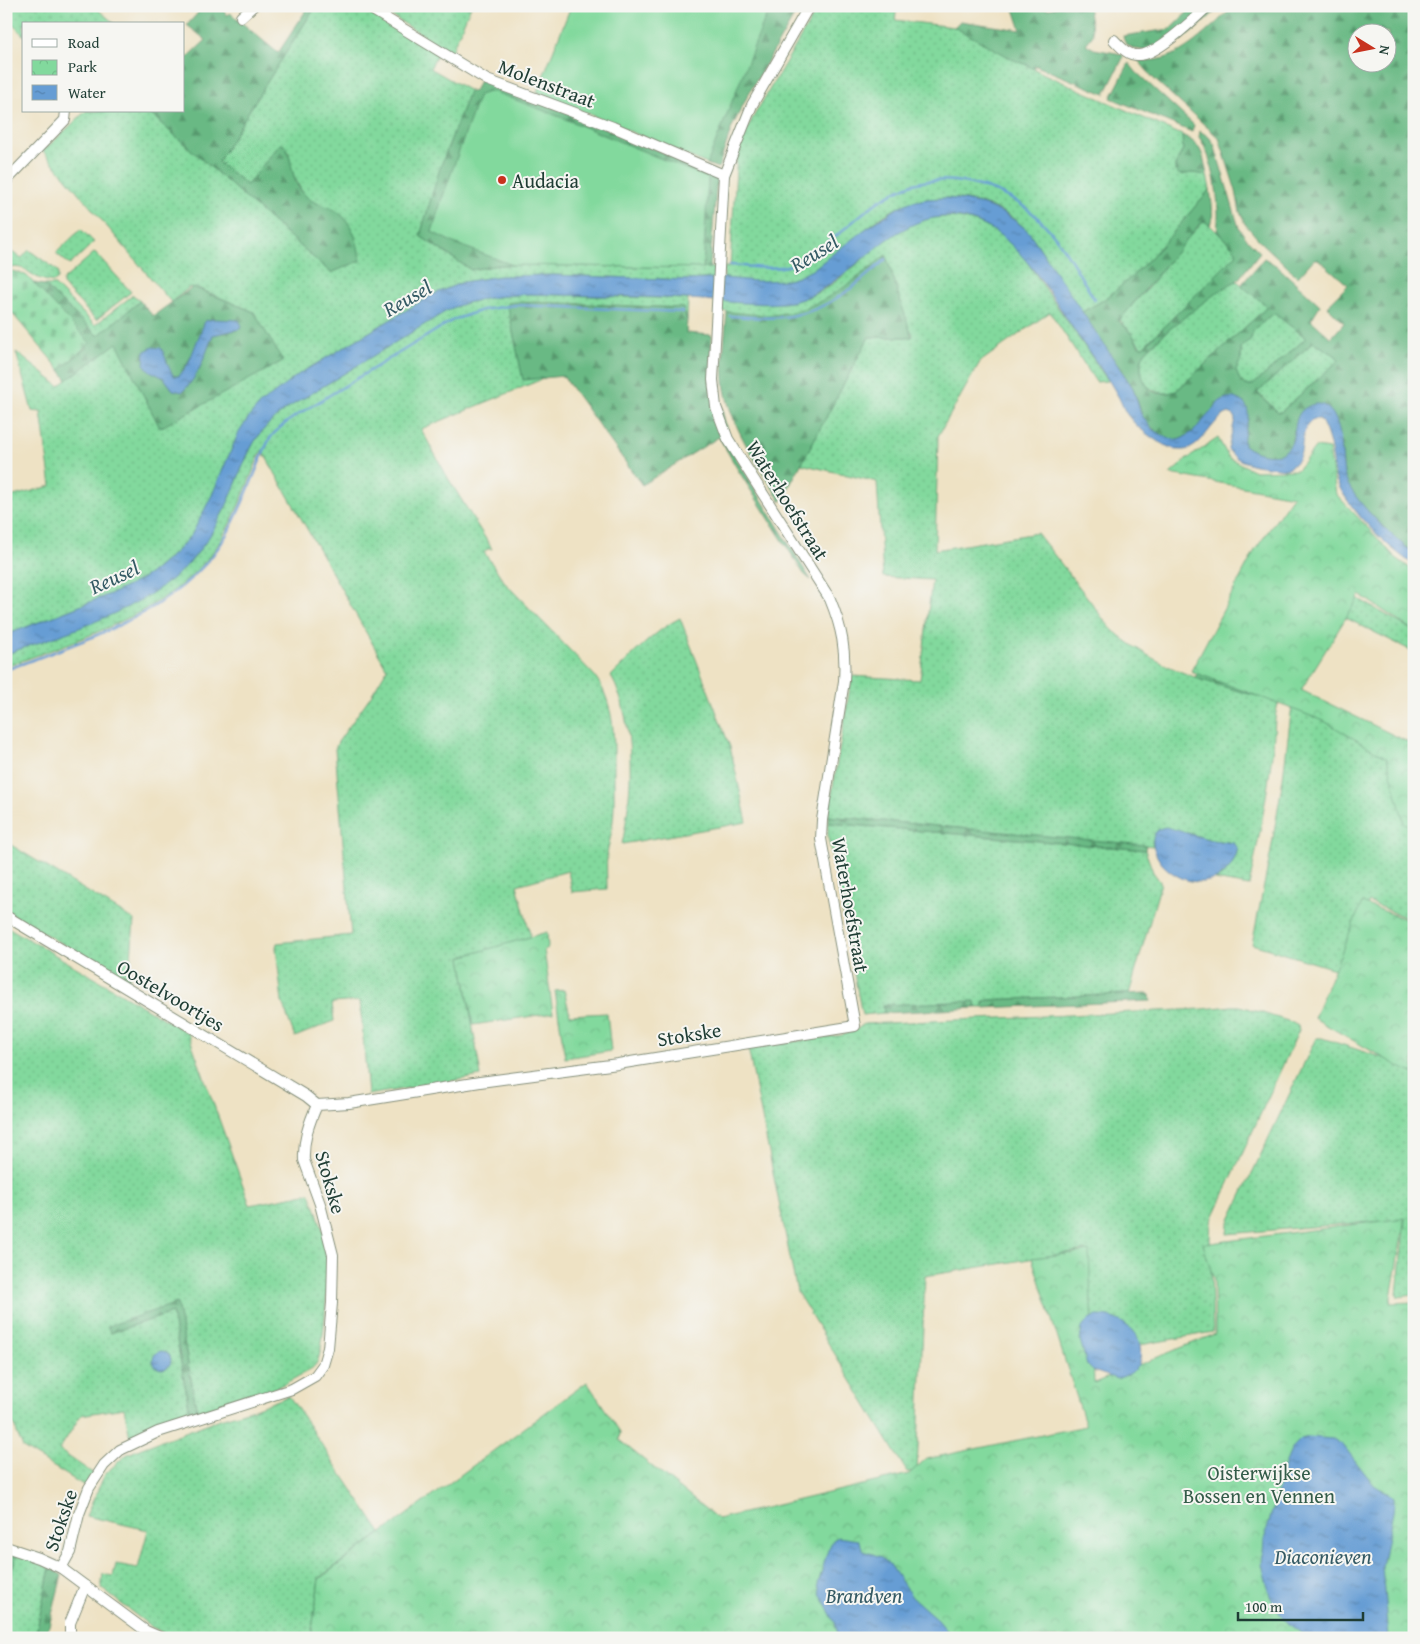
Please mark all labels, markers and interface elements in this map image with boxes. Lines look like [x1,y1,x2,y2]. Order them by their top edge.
legend [22,22,185,112]
north arrow [1348,22,1398,72]
text: Road [68,32,99,53]
text: N [1374,44,1395,57]
street label: Molenstraat [494,51,600,115]
text: Park [68,56,97,77]
text: Water [68,82,106,103]
place label: Audacia [512,166,580,195]
marker: Audacia [496,174,508,186]
water label: Reusel [783,226,844,280]
water label: Reusel [376,272,437,325]
street label: Waterhoefstraat [740,434,836,566]
water label: Reusel [83,552,144,602]
street label: Waterhoefstraat [825,835,877,975]
street label: Oostelvoortjes [112,952,230,1038]
street label: Stokske [655,1015,723,1053]
street label: Stokske [308,1147,354,1217]
park label: Oisterwijkse Bossen en Vennen [1183,1458,1335,1510]
street label: Stokske [36,1485,84,1555]
water label: Diaconieven [1273,1541,1372,1572]
water label: Brandven [825,1580,903,1611]
scale bar [1238,1589,1362,1621]
text: 100 m [1245,1596,1283,1617]

